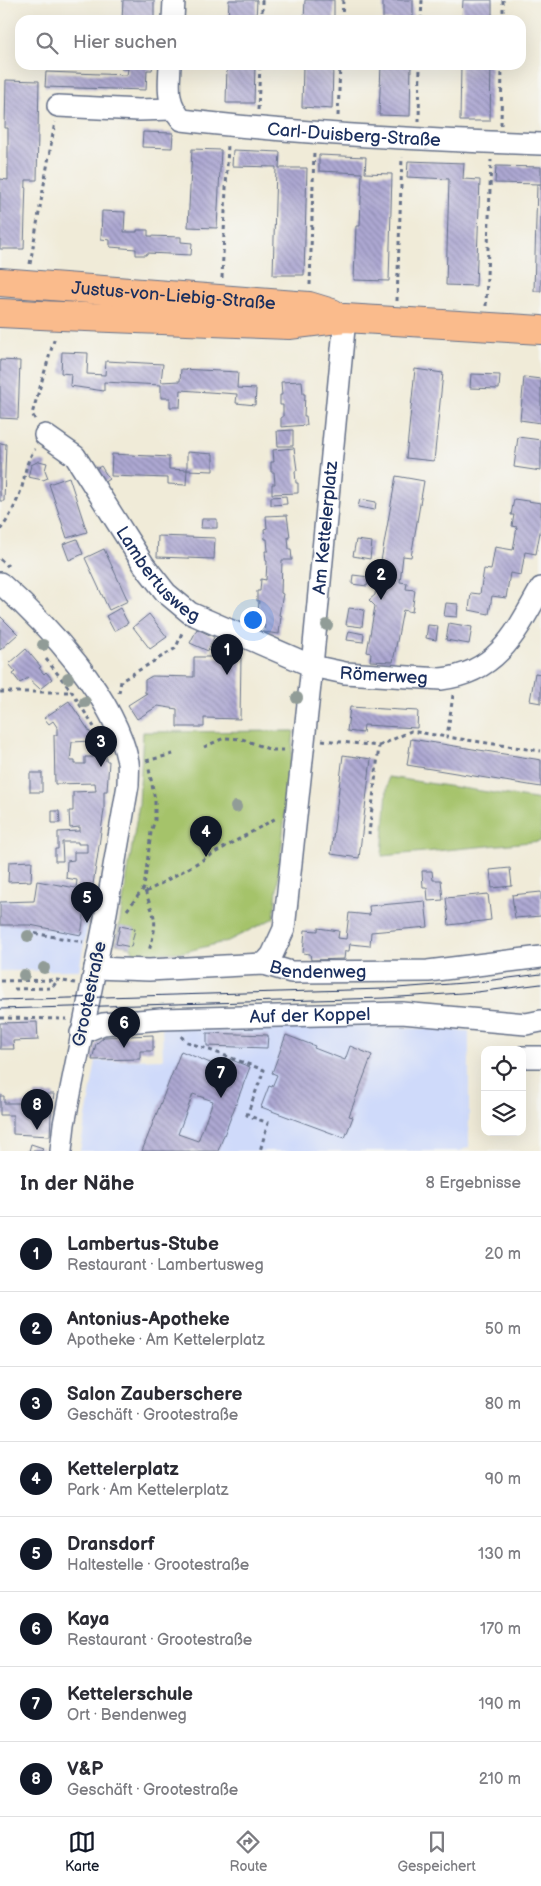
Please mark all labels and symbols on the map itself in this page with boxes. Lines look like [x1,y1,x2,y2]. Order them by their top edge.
street label: Carl-Duisberg-Straße [266,119,442,151]
street label: Justus-von-Liebig-Straße [71,278,277,314]
street label: Am Kettelerplatz [309,460,342,595]
street label: Lambertusweg [111,523,203,627]
pin: 2 [365,559,397,600]
your location [240,607,266,633]
pin: 1 [211,634,243,675]
street label: Römerweg [339,663,428,689]
pin: 3 [85,726,117,767]
pin: 4 [190,816,222,857]
pin: 5 [71,882,103,923]
street label: Grootestraße [68,939,111,1049]
street label: Bendenweg [267,956,366,983]
street label: Auf der Koppel [249,1004,371,1028]
pin: 6 [108,1007,140,1048]
pin: 7 [205,1057,237,1098]
pin: 8 [21,1089,53,1130]

